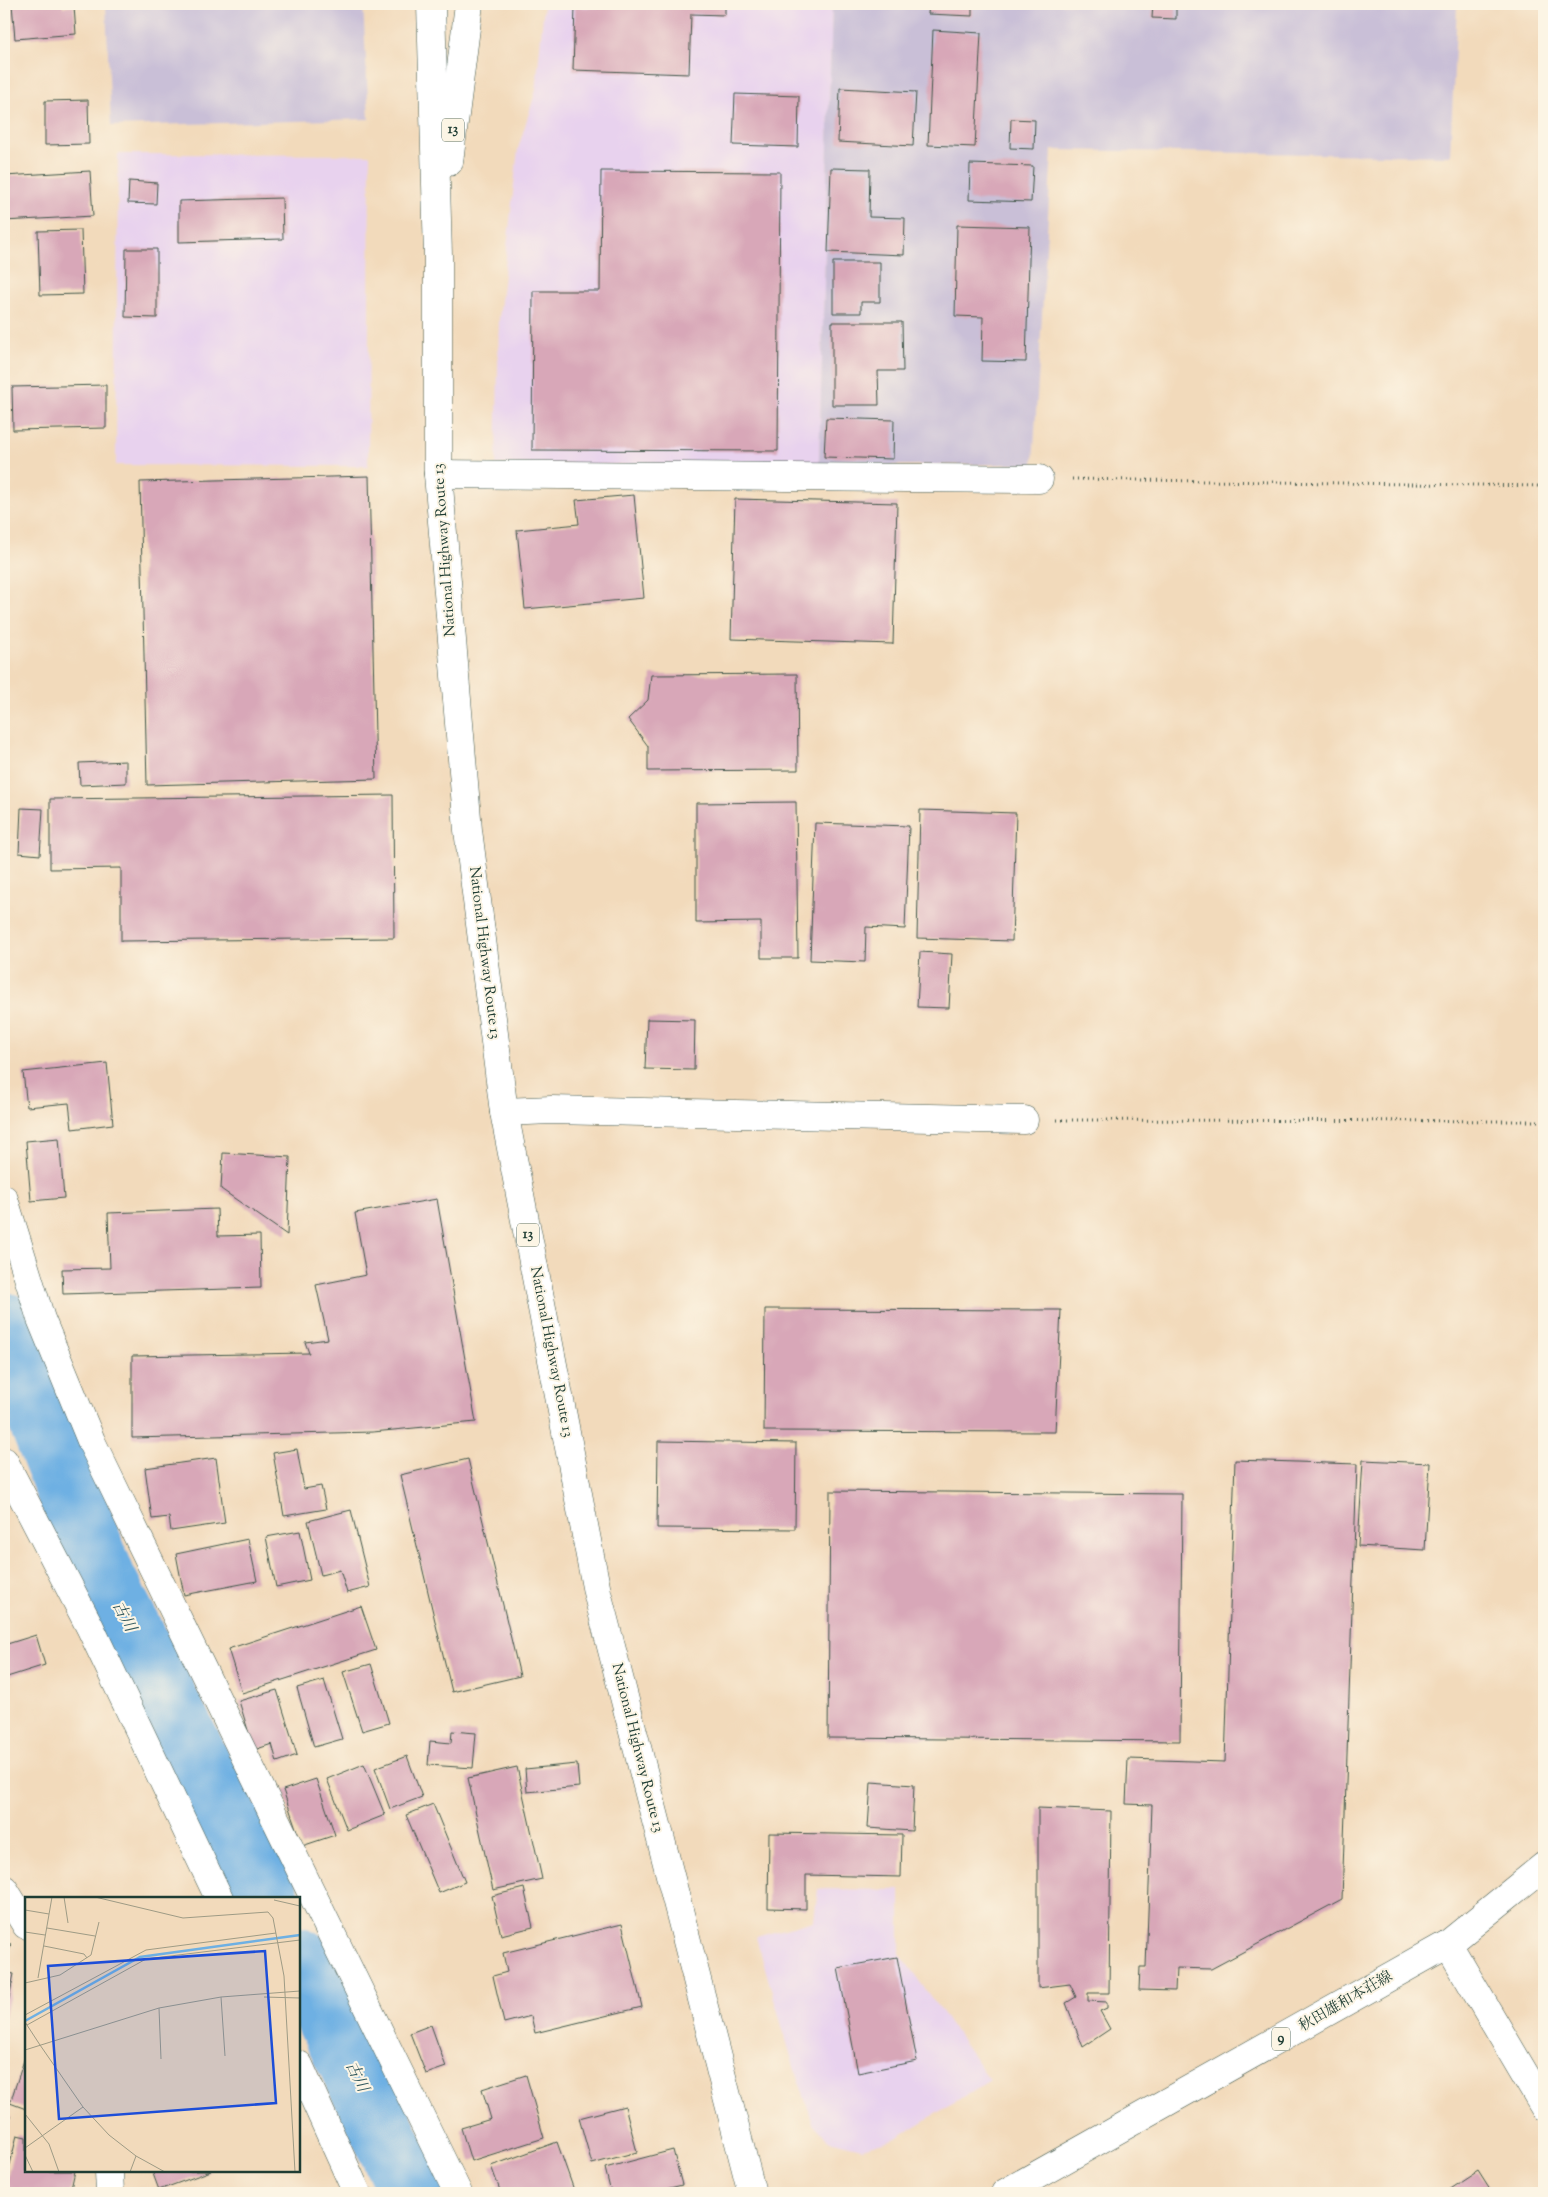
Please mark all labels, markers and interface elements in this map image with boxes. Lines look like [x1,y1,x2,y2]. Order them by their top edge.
road number: 13 [442,118,464,142]
street label: National Highway Route 13 [428,463,462,637]
street label: National Highway Route 13 [463,866,505,1040]
road number: 13 [517,1224,539,1246]
street label: National Highway Route 13 [524,1265,578,1439]
water label: 古川 [105,1598,141,1638]
street label: National Highway Route 13 [606,1661,668,1835]
inset map [25,1897,300,2172]
street label: 秋田雄和本荘線 [1295,1967,1397,2037]
road number: 9 [1272,2028,1290,2050]
water label: 古川 [339,2058,374,2098]

